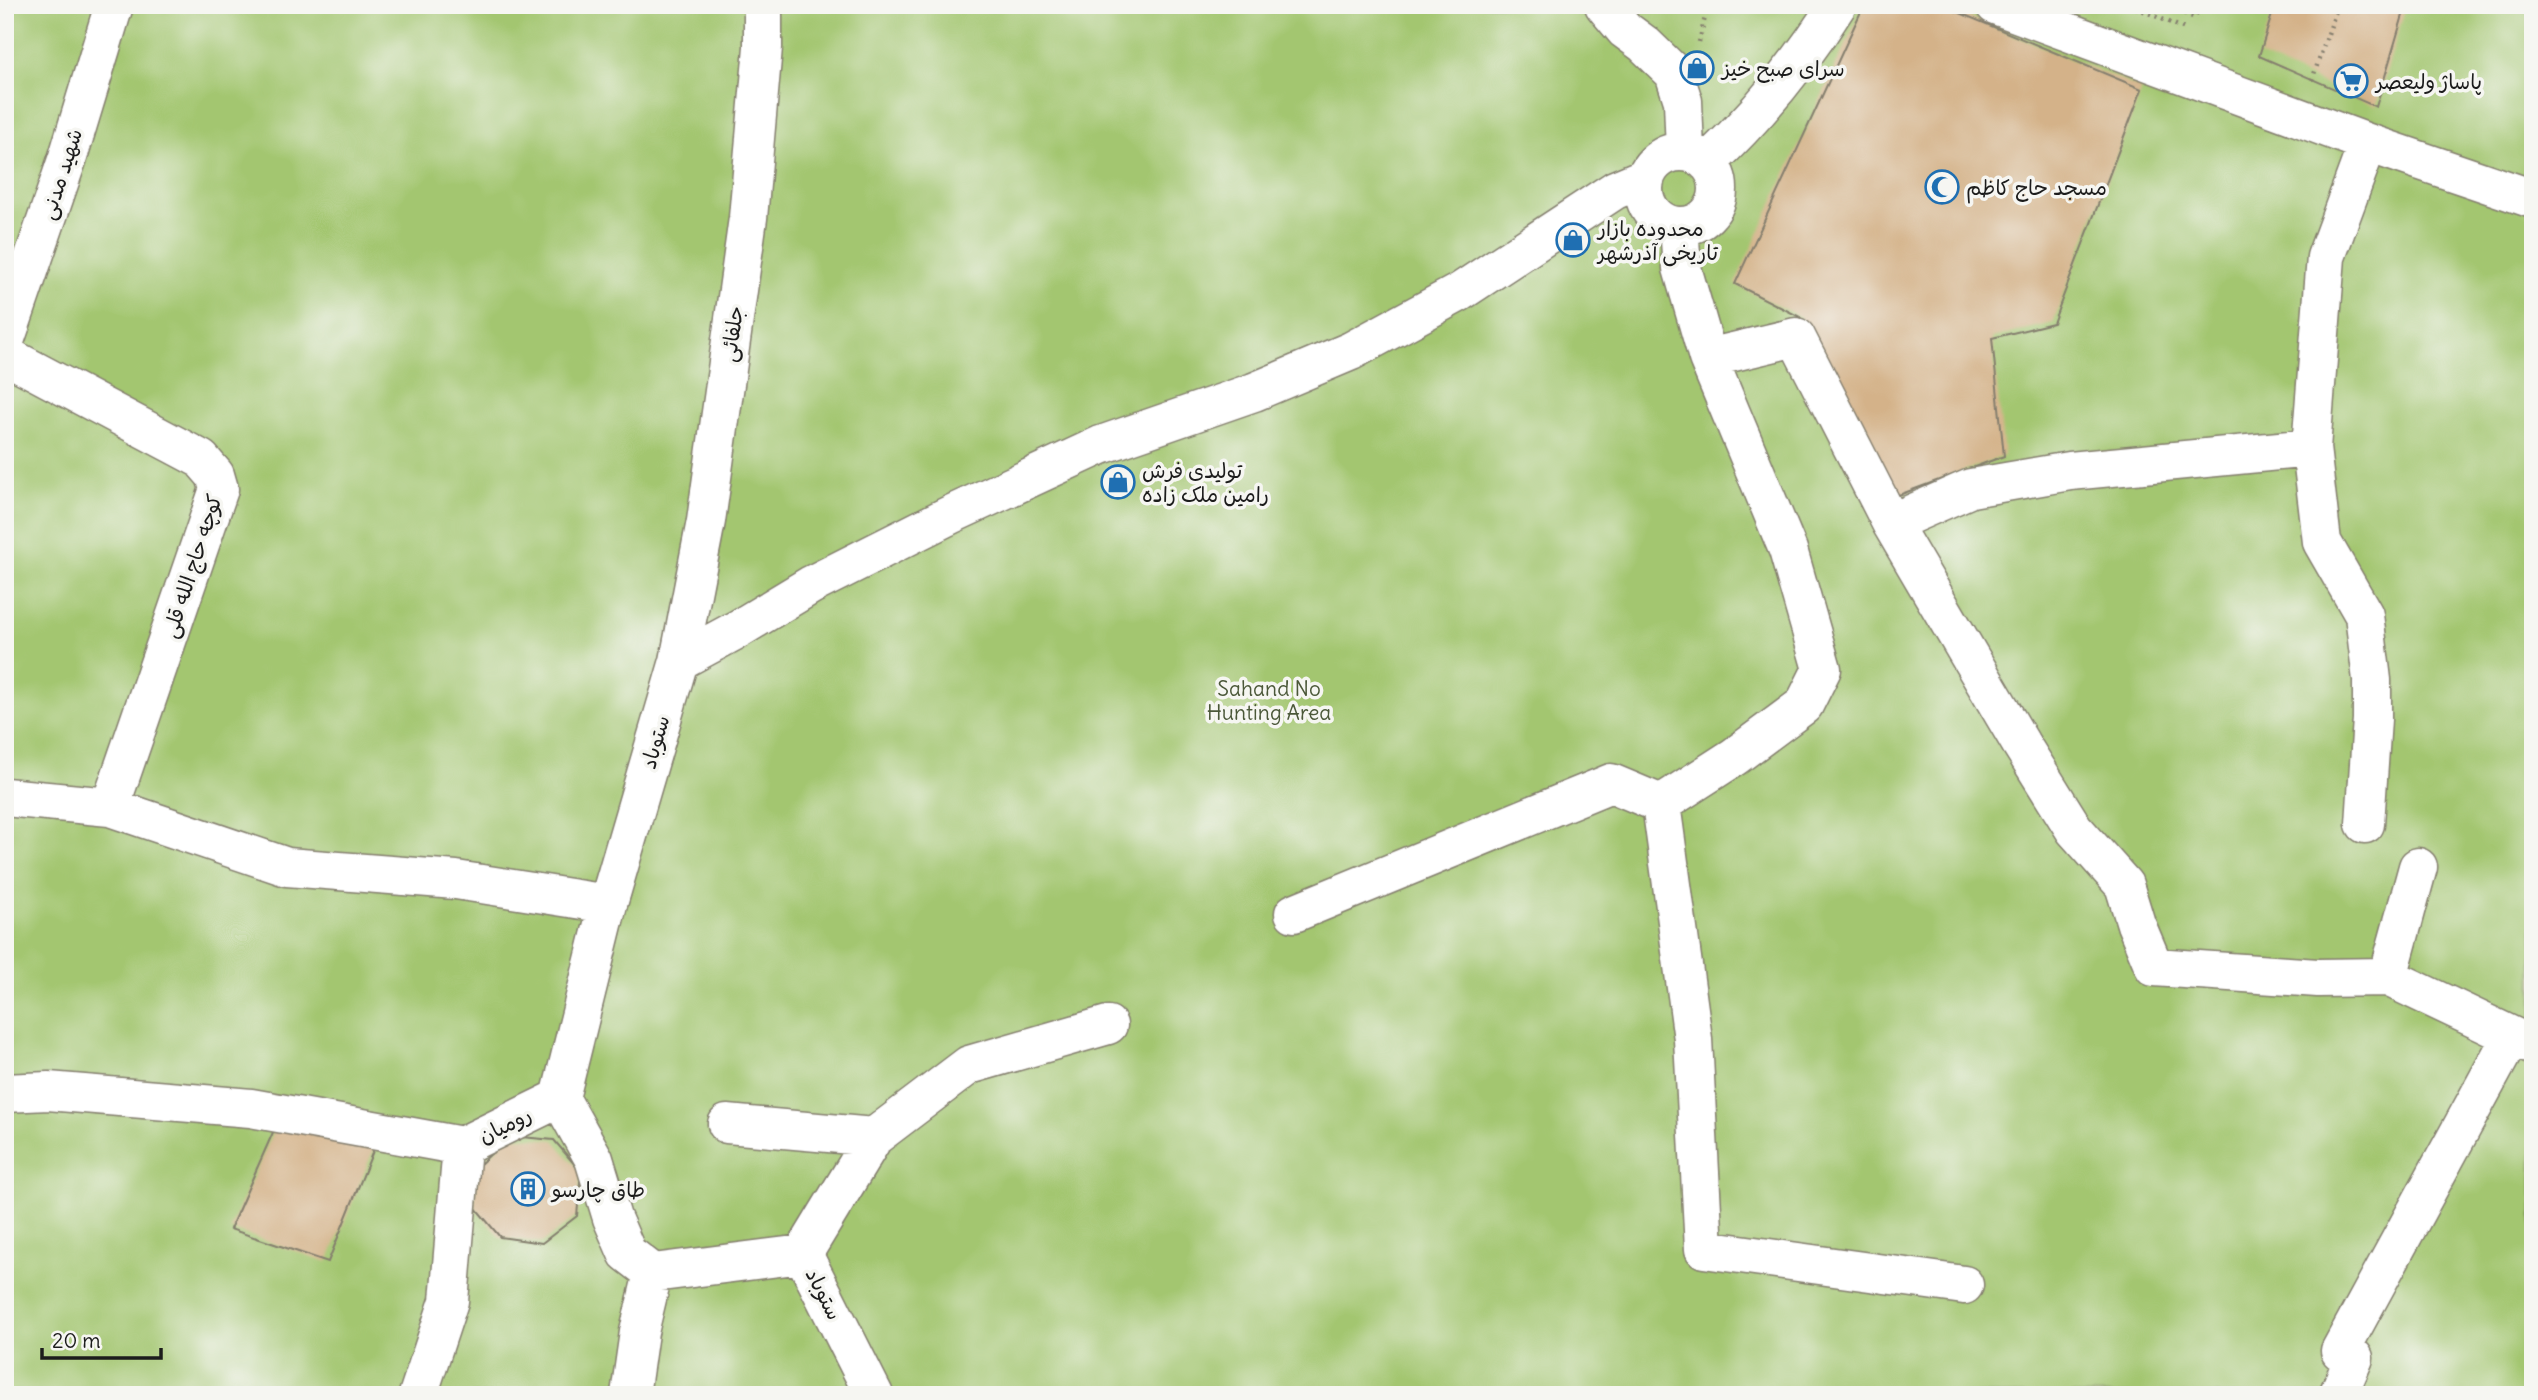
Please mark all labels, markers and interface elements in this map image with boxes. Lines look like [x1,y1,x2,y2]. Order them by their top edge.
shop icon: سرای صبح خیز [1678,49,1716,87]
place label: سرای صبح خیز [1720,55,1845,83]
supermarket icon: پاساژ ولیعصر [2332,62,2370,100]
place label: پاساژ ولیعصر [2374,68,2482,95]
street label: شهید مدنی [34,125,89,223]
mosque icon: مسجد حاج کاظم [1923,168,1961,206]
place label: مسجد حاج کاظم [1966,174,2107,204]
place label: محدوده بازار تاریخی آذرشهر [1596,215,1719,267]
shop icon: محدوده بازار تاریخی آذرشهر [1554,221,1592,259]
street label: جلفائی [715,304,750,364]
place label: تولیدی فرش رامین ملک زاده [1142,457,1269,508]
shop icon: تولیدی فرش رامین ملک زاده [1099,463,1137,501]
street label: کوچه حاج الله قلی [156,491,229,642]
park label: Sahand No Hunting Area [1207,675,1331,726]
street label: ستوباد [635,712,675,772]
street label: رومیان [474,1101,536,1149]
building icon: طاق چارسو [509,1170,547,1208]
place label: طاق چارسو [550,1176,645,1203]
street label: ستوباد [800,1264,848,1324]
scale bar [42,1316,161,1360]
text: 20 m [52,1327,101,1354]

